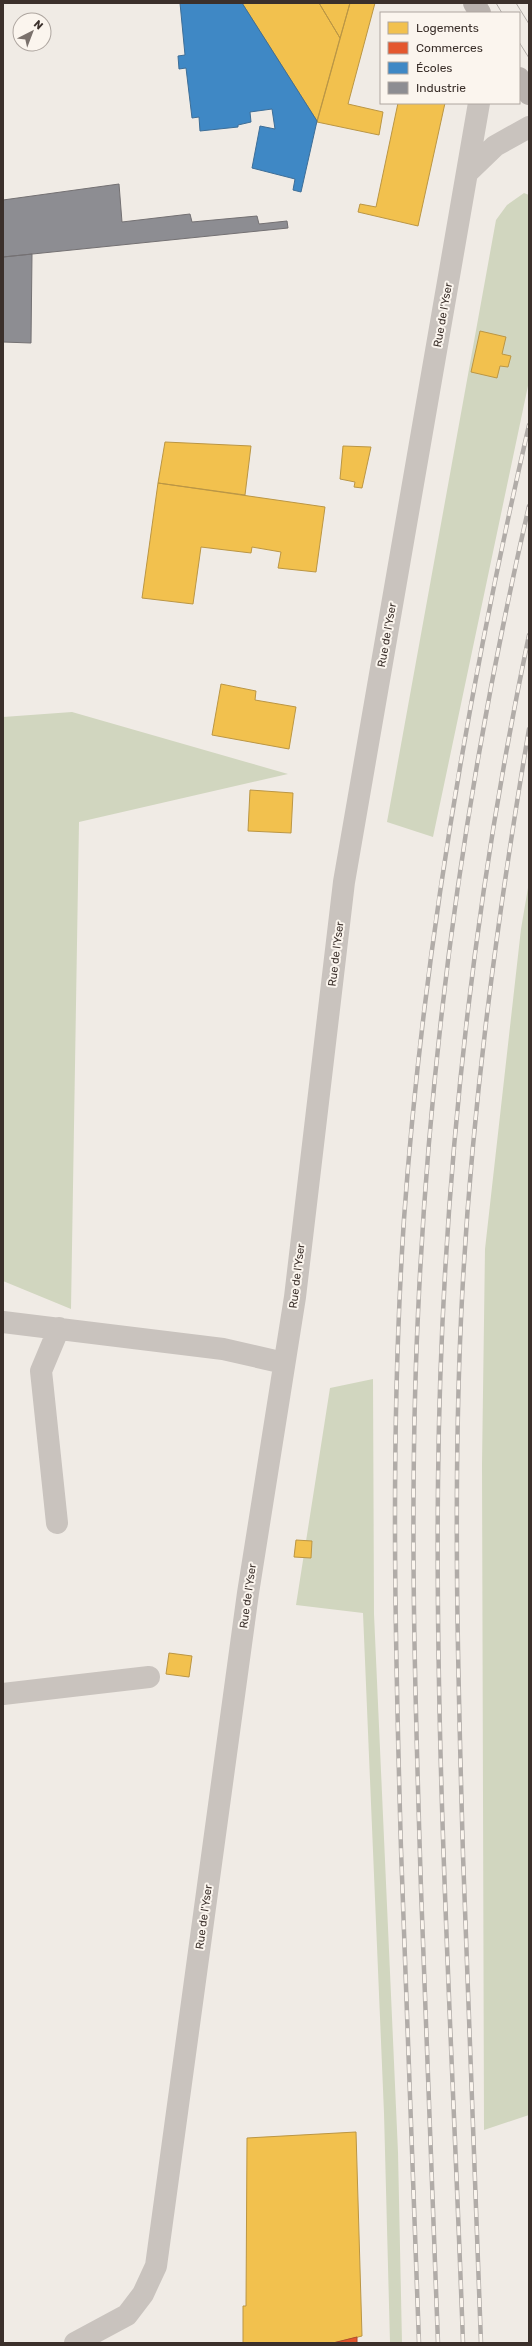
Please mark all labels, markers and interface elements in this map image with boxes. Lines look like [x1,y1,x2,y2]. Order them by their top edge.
north arrow [12,12,52,52]
legend [380,12,520,104]
text: N [31,17,46,32]
text: Logements [416,21,479,35]
text: Commerces [416,41,483,55]
text: Écoles [416,61,452,75]
text: Industrie [416,81,466,95]
street label: Rue de l'Yser [431,281,455,348]
street label: Rue de l'Yser [375,601,399,668]
street label: Rue de l'Yser [326,920,347,987]
street label: Rue de l'Yser [287,1242,308,1309]
street label: Rue de l'Yser [237,1562,259,1629]
street label: Rue de l'Yser [193,1883,215,1950]

